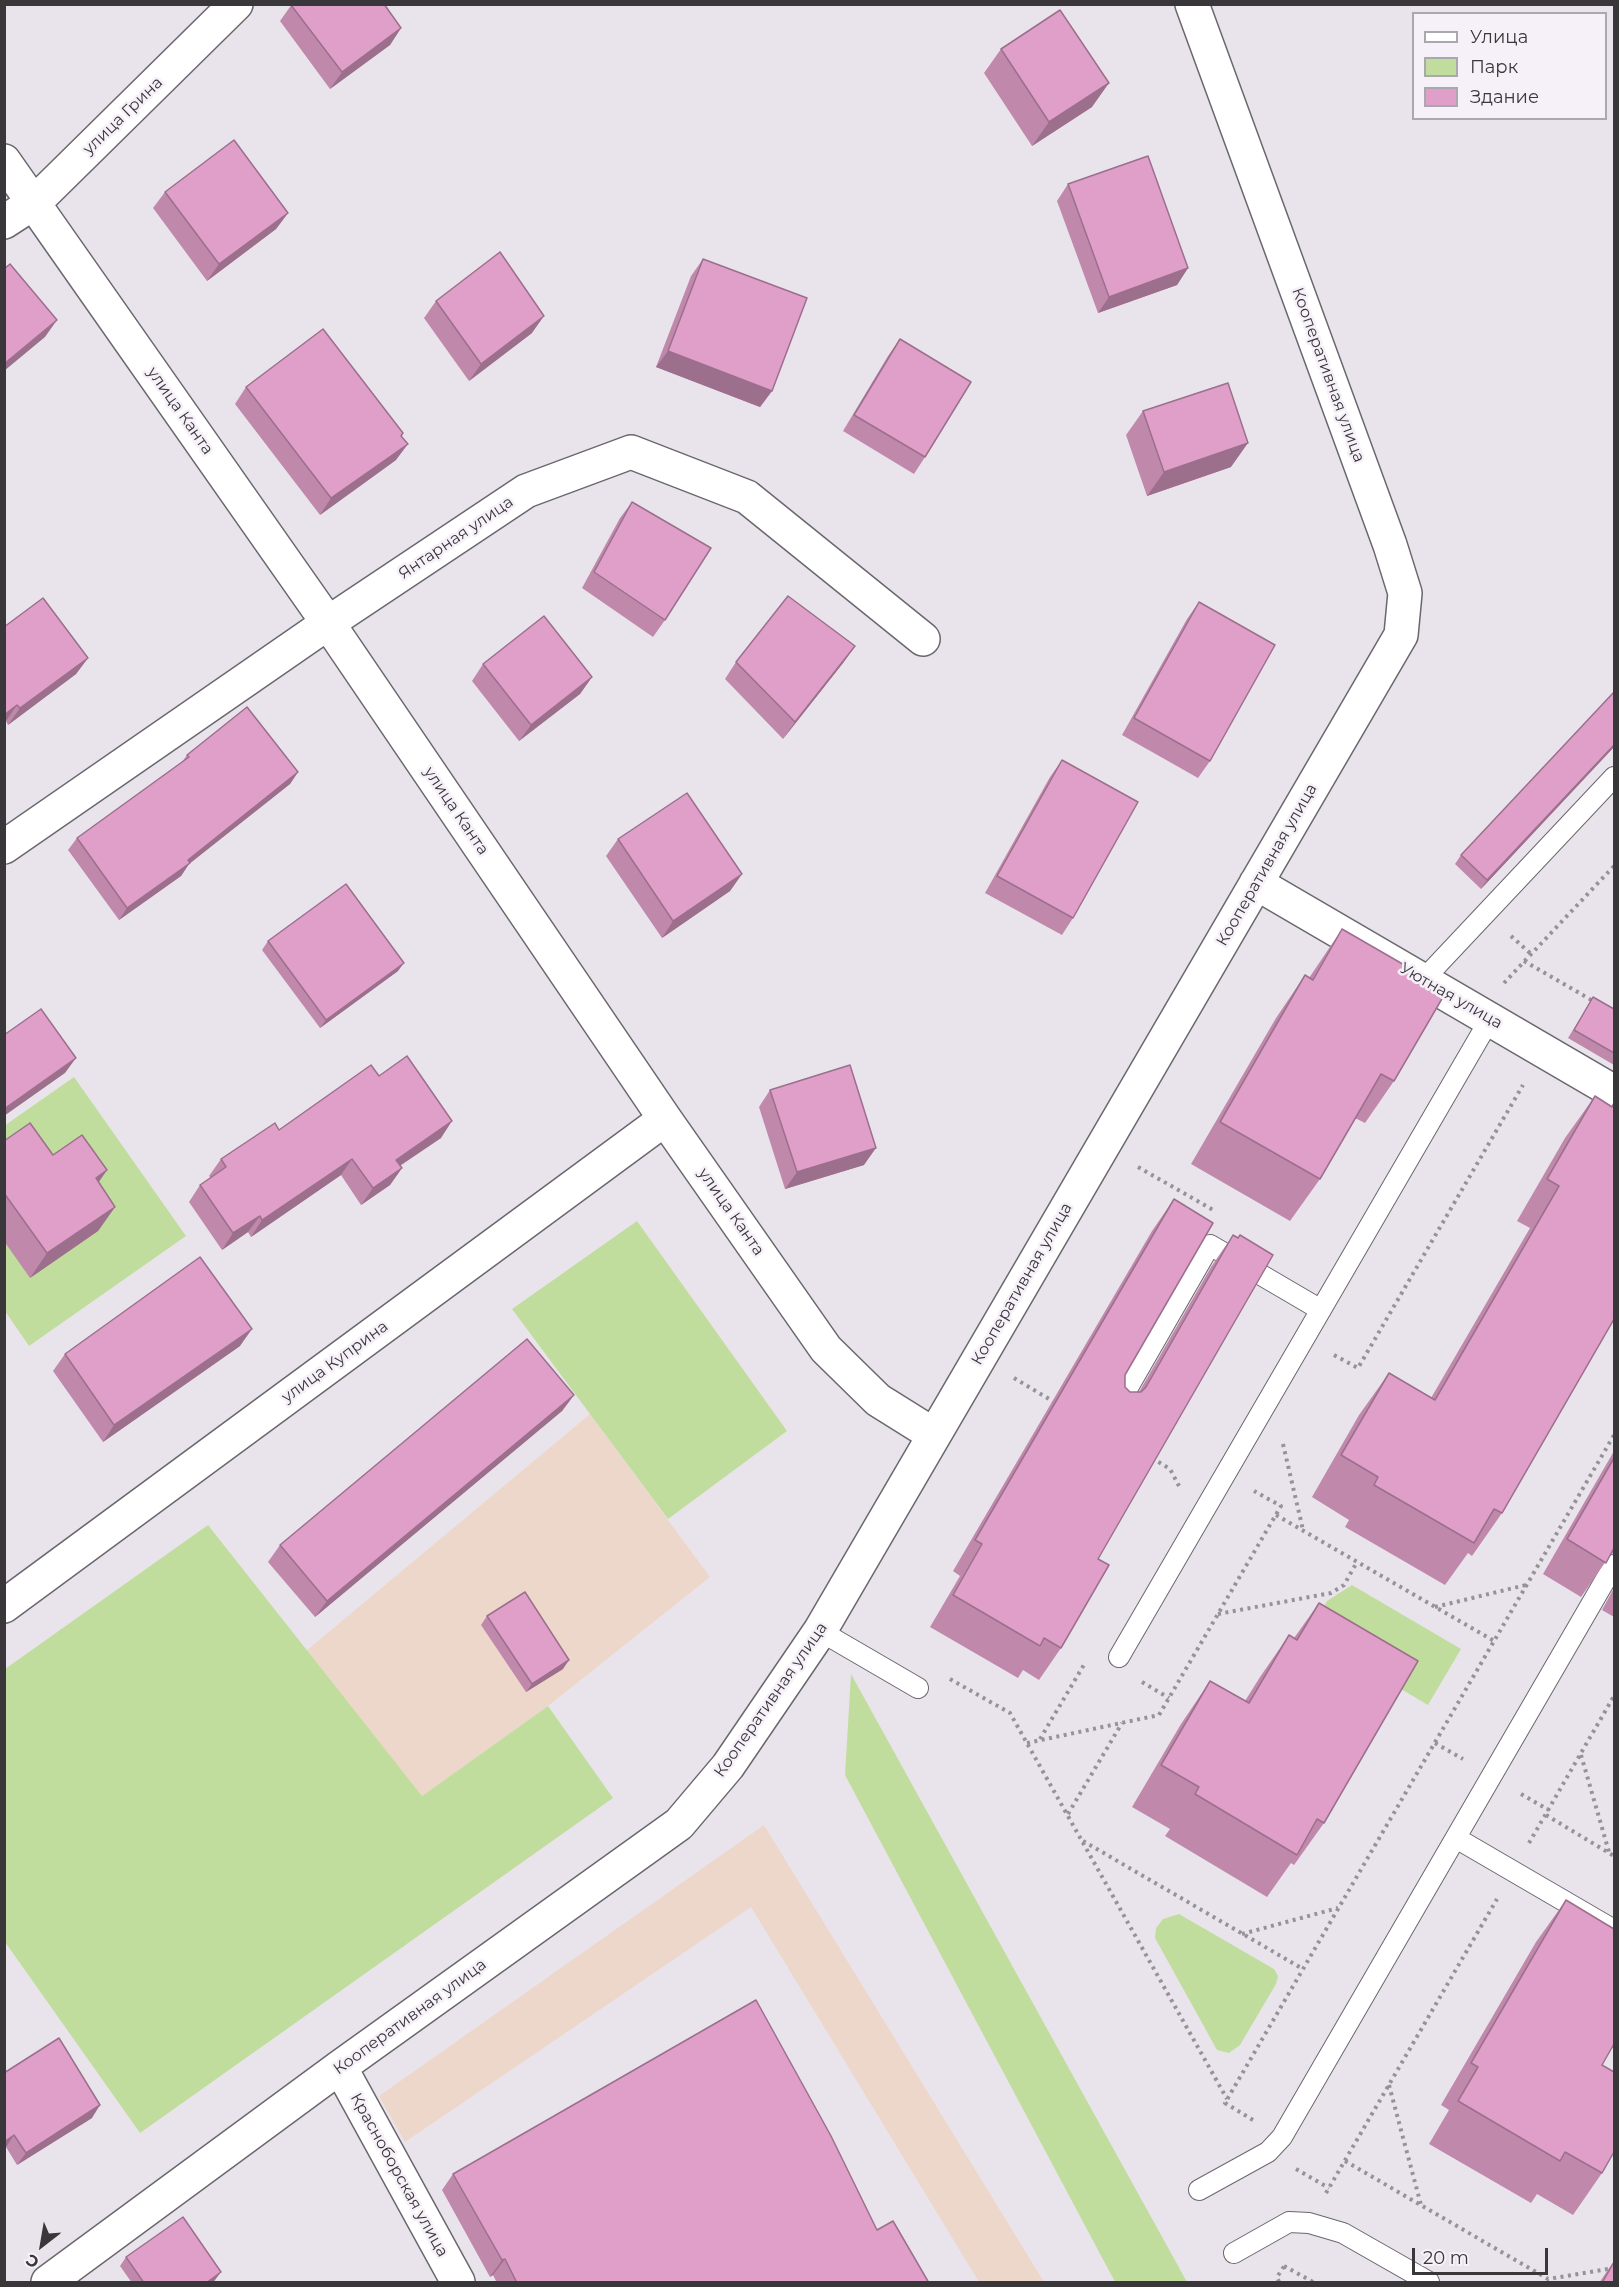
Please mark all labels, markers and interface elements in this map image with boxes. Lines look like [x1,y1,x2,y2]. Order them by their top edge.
legend [1412,12,1607,120]
text: Улица [1470,26,1528,48]
text: Парк [1470,56,1518,78]
street label: улица Грина [79,73,167,159]
text: Здание [1470,86,1539,108]
street label: Кооперативная улица [1287,285,1369,465]
street label: улица Канта [143,364,217,458]
street label: Янтарная улица [395,492,517,584]
street label: улица Канта [419,763,493,859]
street label: Кооперативная улица [1213,780,1321,950]
street label: Уютная улица [1396,959,1506,1033]
street label: улица Канта [694,1165,768,1259]
street label: Кооперативная улица [968,1199,1076,1369]
street label: улица Куприна [278,1317,392,1407]
street label: Кооперативная улица [710,1619,832,1781]
street label: Кооперативная улица [330,1955,490,2079]
street label: Красноборская улица [346,2090,452,2260]
north arrow [12,2215,72,2275]
scale bar [1415,2236,1552,2274]
text: 20 m [1423,2247,1469,2269]
text: С [23,2250,42,2272]

